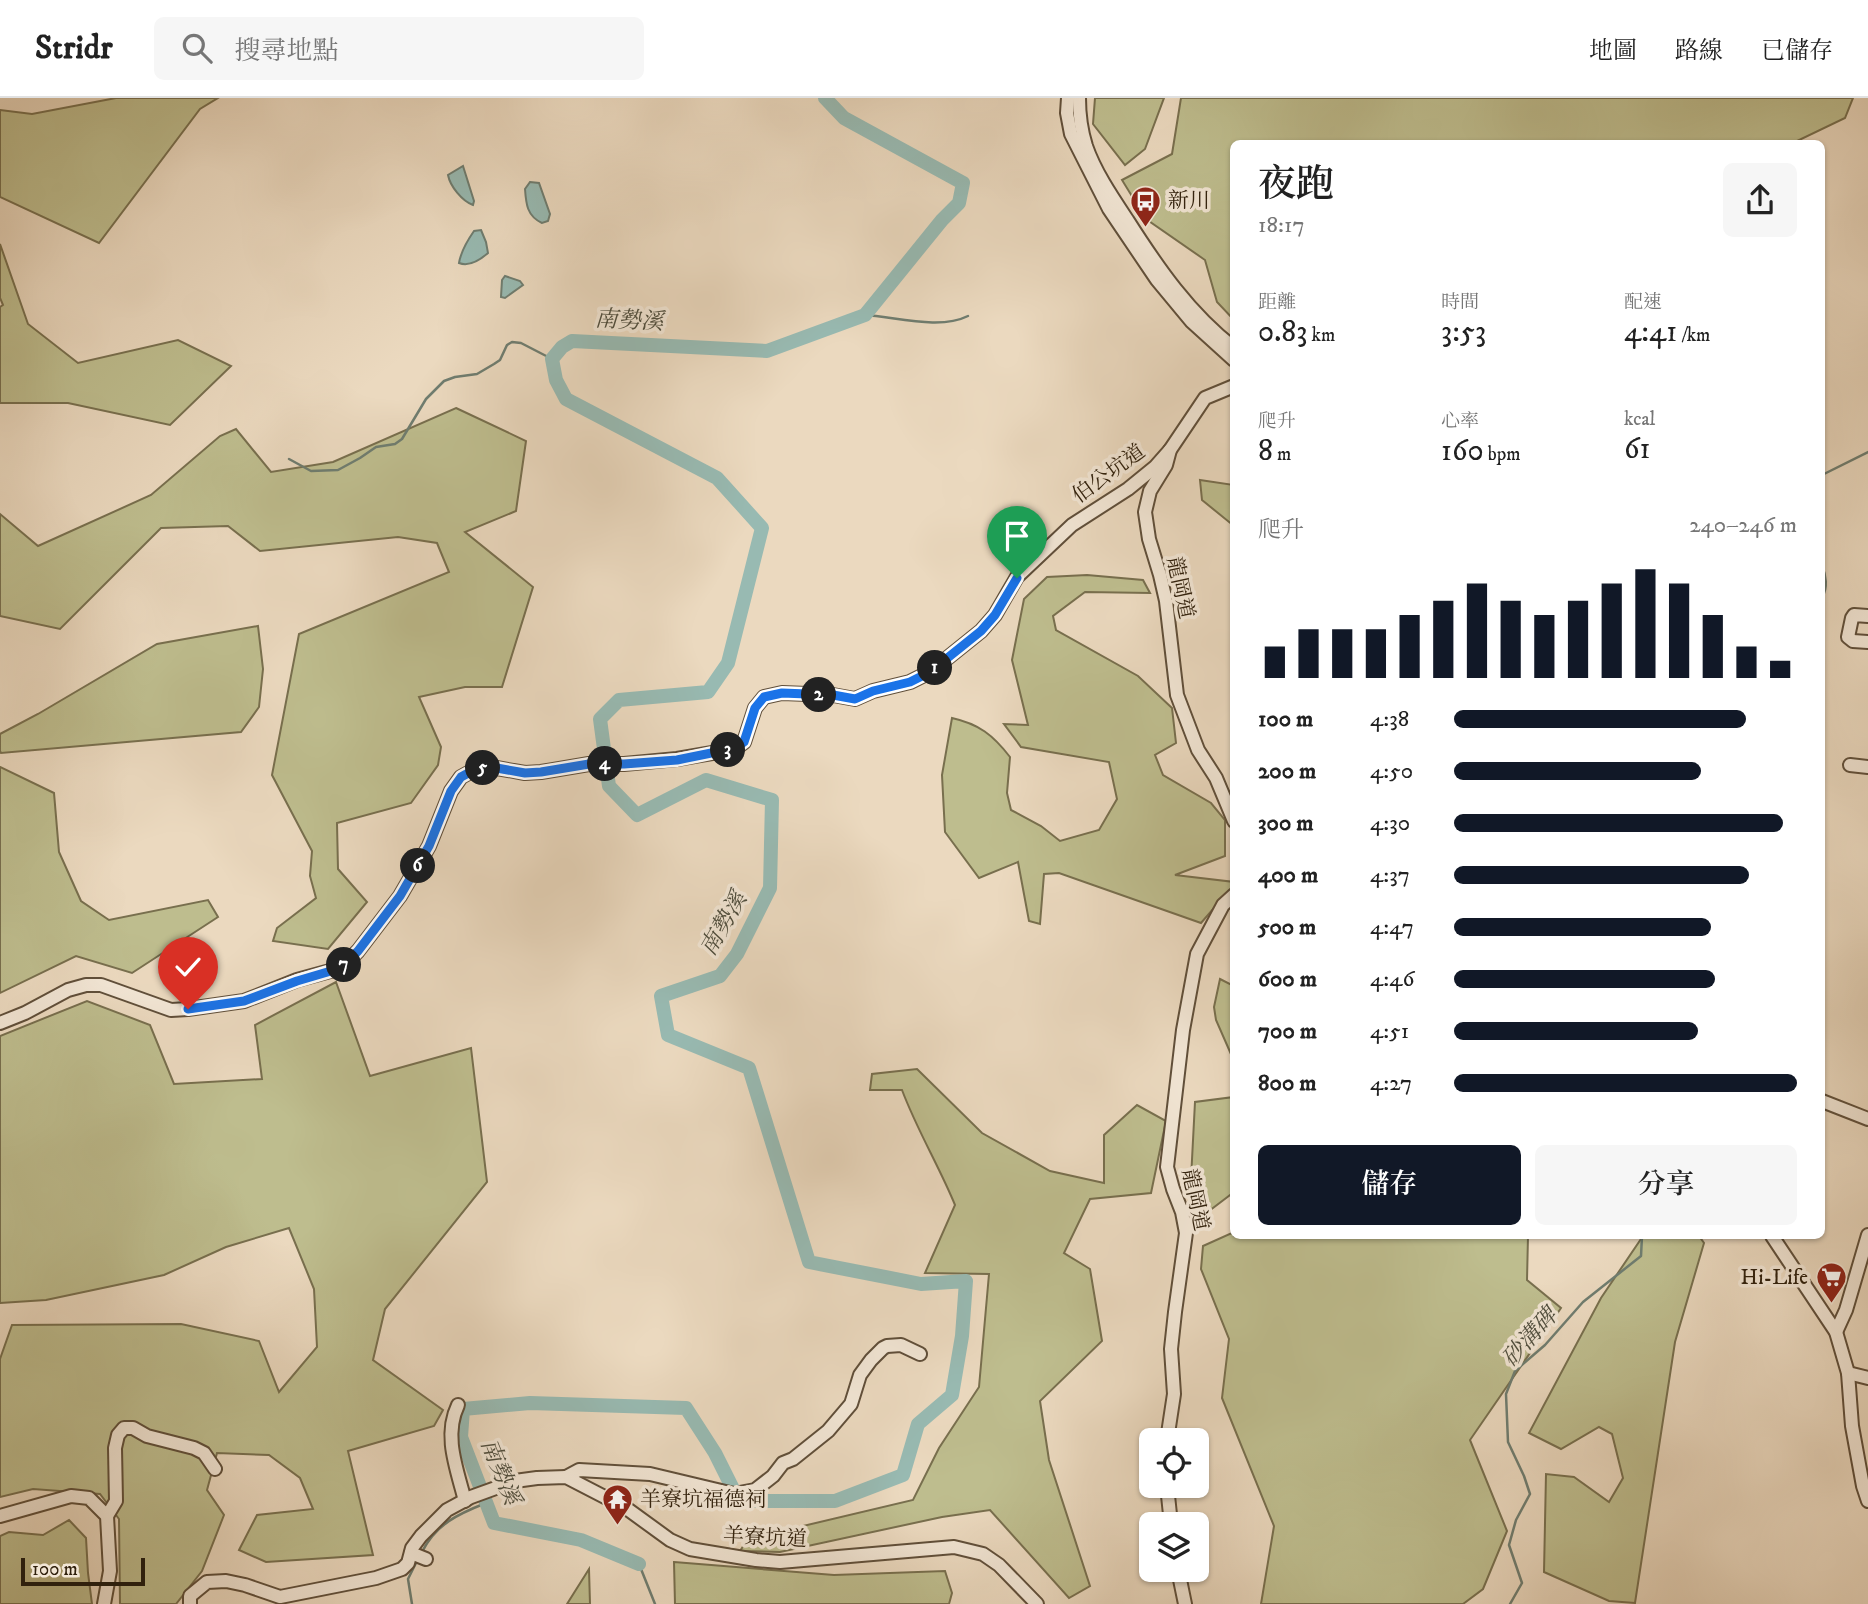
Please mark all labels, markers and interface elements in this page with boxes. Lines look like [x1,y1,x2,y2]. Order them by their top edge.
search box [154,17,644,80]
text: Stridr [35,28,112,69]
icon: search [178,29,216,67]
text: 搜尋地點 [234,35,338,68]
text: 地圖 [1589,36,1637,66]
text: 路線 [1675,36,1723,66]
text: 已儲存 [1761,36,1833,66]
text: 夜跑 [1258,161,1334,209]
button: share [1723,163,1797,237]
bus stop icon: 新川 [1128,184,1162,228]
place label: 新川 [1168,188,1210,214]
text: 18:17 [1258,211,1305,240]
text: 距離 [1258,291,1296,314]
text: 時間 [1441,291,1479,314]
text: 配速 [1624,291,1662,314]
water label: 南勢溪 [594,305,667,337]
text: 0.83 [1258,314,1307,351]
text: 3:53 [1441,314,1486,351]
text: 4:41 [1624,314,1677,351]
text: km [1307,324,1335,347]
text: /km [1677,324,1710,347]
text: kcal [1624,408,1655,431]
text: 爬升 [1258,410,1296,433]
text: 心率 [1441,410,1479,433]
text: 61 [1624,431,1650,468]
text: 8 [1258,433,1273,470]
text: 160 [1441,433,1484,470]
street label: 伯公坑道 [1067,439,1151,509]
text: m [1273,443,1291,466]
text: bpm [1484,443,1520,466]
pin [987,506,1047,578]
text: 240–246 m [1689,511,1797,540]
text: 爬升 [1258,516,1304,545]
icon: arrive [998,517,1036,555]
street label: 龍岡道 [1161,554,1199,622]
pin: 1 [918,650,953,686]
text: 1 [931,656,938,679]
pin: 2 [802,678,836,712]
text: 2 [814,683,823,706]
text: 100 m [1258,705,1313,734]
text: 4:38 [1370,705,1409,734]
pin: 3 [710,732,746,768]
text: 3 [724,738,731,761]
pin: 4 [588,746,622,782]
pin: 5 [466,750,500,786]
text: 4 [599,752,610,775]
text: 5 [478,756,487,779]
text: 200 m [1258,757,1316,786]
text: 4:50 [1370,757,1413,786]
text: 300 m [1258,809,1314,838]
text: 4:30 [1370,809,1410,838]
pin: 6 [400,848,436,884]
text: 6 [413,854,422,877]
text: 400 m [1258,861,1318,890]
text: 4:37 [1370,861,1410,890]
water label: 南勢溪 [694,884,755,961]
text: 500 m [1258,913,1316,942]
text: 4:47 [1370,913,1414,942]
pin [158,937,218,1009]
icon: check [169,948,207,986]
pin: 7 [326,948,362,982]
text: 7 [338,953,349,976]
text: 600 m [1258,965,1317,994]
text: 4:46 [1370,965,1414,994]
text: 700 m [1258,1017,1317,1046]
text: 4:51 [1370,1017,1409,1046]
text: 800 m [1258,1069,1316,1098]
text: 4:27 [1370,1069,1412,1098]
button: 儲存 [1258,1145,1521,1225]
button: 分享 [1535,1145,1797,1225]
street label: 龍岡道 [1176,1166,1214,1234]
supermarket icon: Hi-Life [1814,1261,1848,1305]
place label: Hi-Life [1741,1265,1808,1291]
water label: 砂溝碑 [1496,1300,1567,1373]
map controls [1139,1428,1209,1582]
button: locate [1139,1428,1209,1498]
water label: 南勢溪 [474,1435,527,1512]
temple icon: 羊寮坑福德祠 [600,1483,634,1527]
place label: 羊寮坑福德祠 [640,1487,766,1513]
button: layers [1139,1512,1209,1582]
street label: 羊寮坑道 [722,1523,808,1553]
scale bar [21,1555,145,1587]
text: 100 m [32,1558,78,1581]

